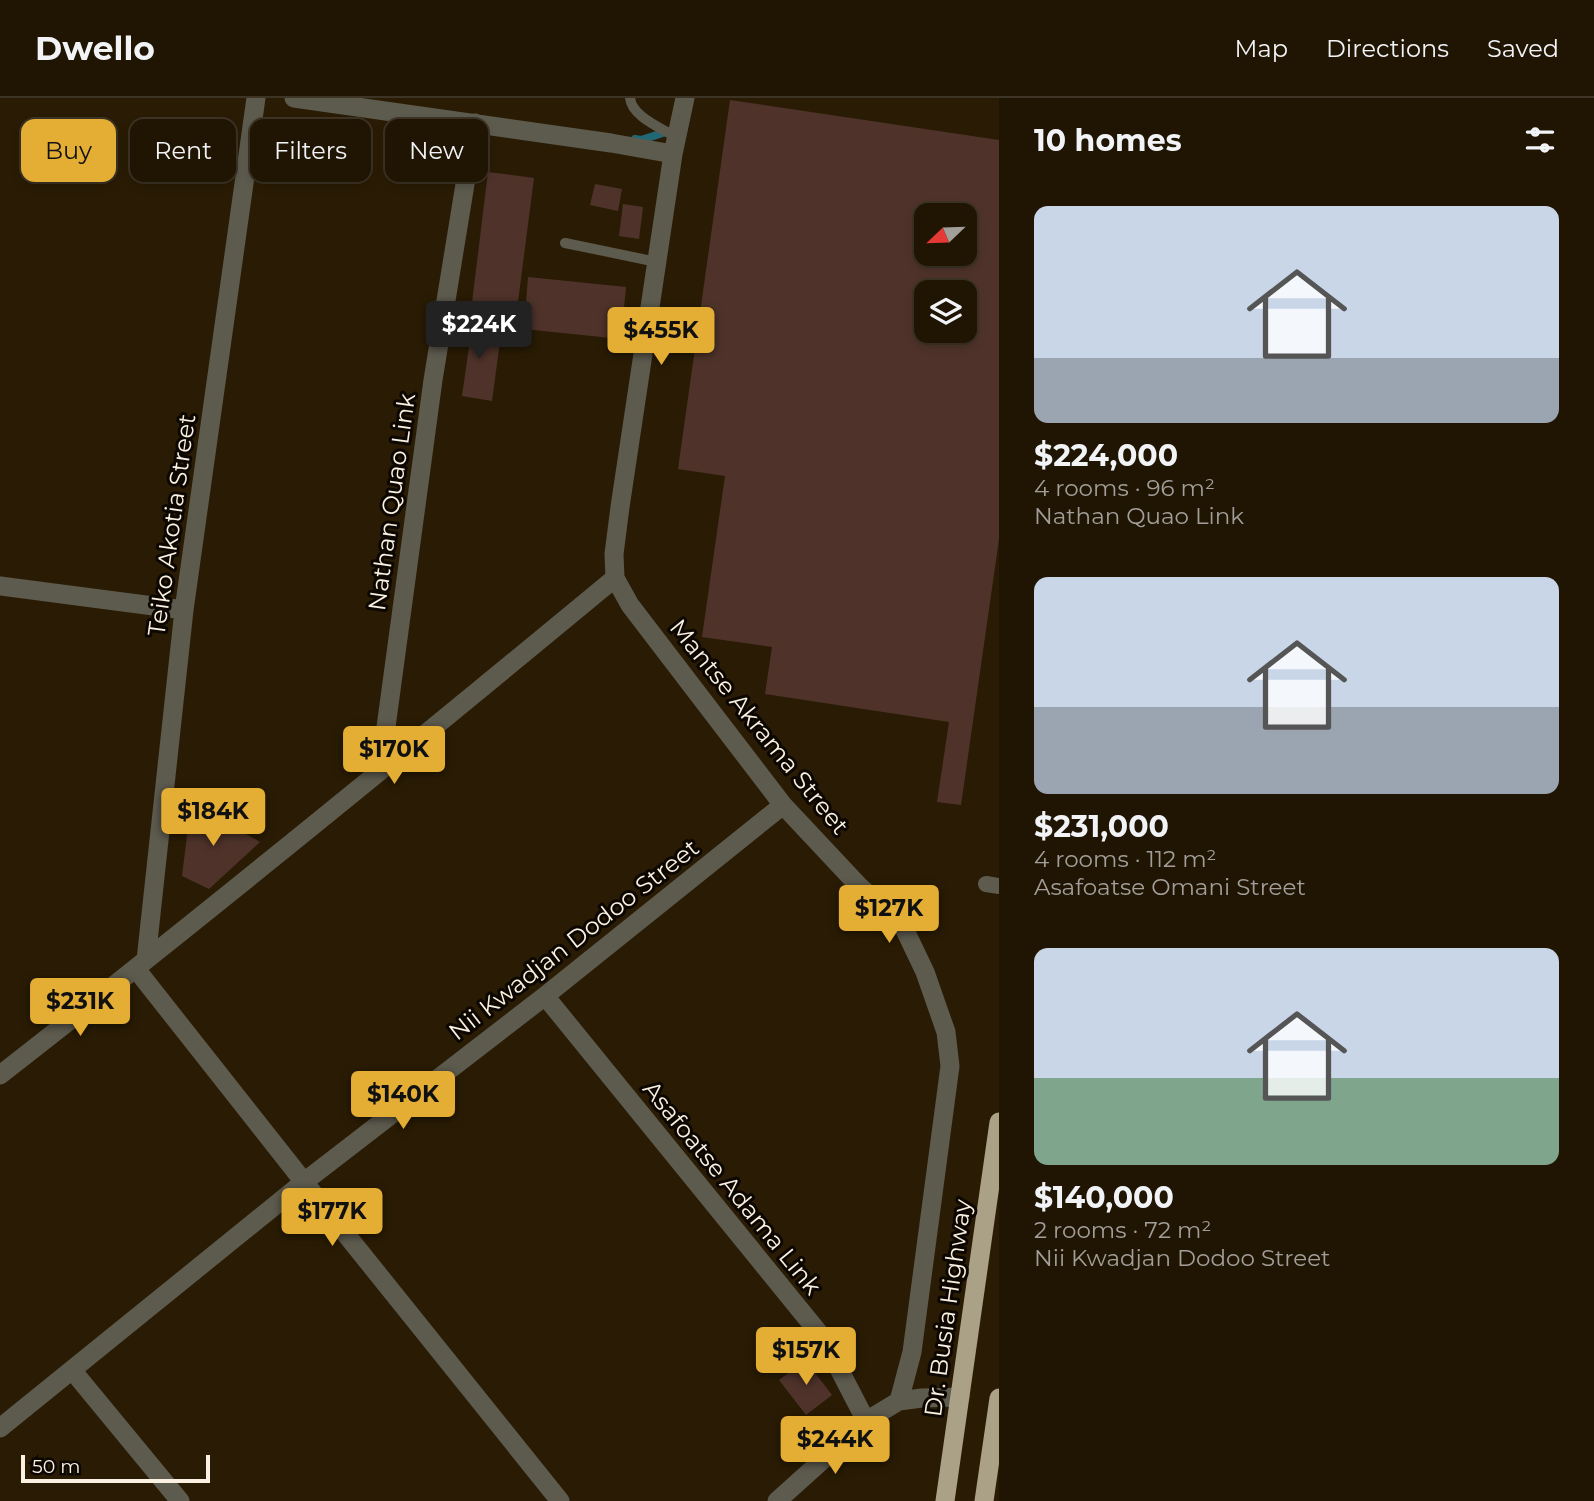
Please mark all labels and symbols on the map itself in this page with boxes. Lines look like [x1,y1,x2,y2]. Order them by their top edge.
north arrow [914,203,976,266]
pin: $224K [430,302,528,361]
pin: $455K [612,308,710,367]
street label: Nathan Quao Link [362,391,421,613]
street label: Teiko Akotia Street [142,412,201,638]
street label: Mantse Akrama Street [664,613,855,840]
pin: $170K [345,726,443,786]
pin: $184K [164,788,262,848]
street label: Nii Kwadjan Dodoo Street [443,833,705,1046]
pin: $127K [840,886,938,945]
pin: $231K [31,978,129,1038]
pin: $140K [354,1072,452,1131]
street label: Asafoatse Adama Link [637,1075,828,1301]
pin: $177K [283,1188,381,1248]
street label: Dr. Busia Highway [918,1197,977,1418]
pin: $157K [757,1328,855,1387]
pin: $244K [786,1416,884,1476]
scale bar [21,1452,210,1484]

